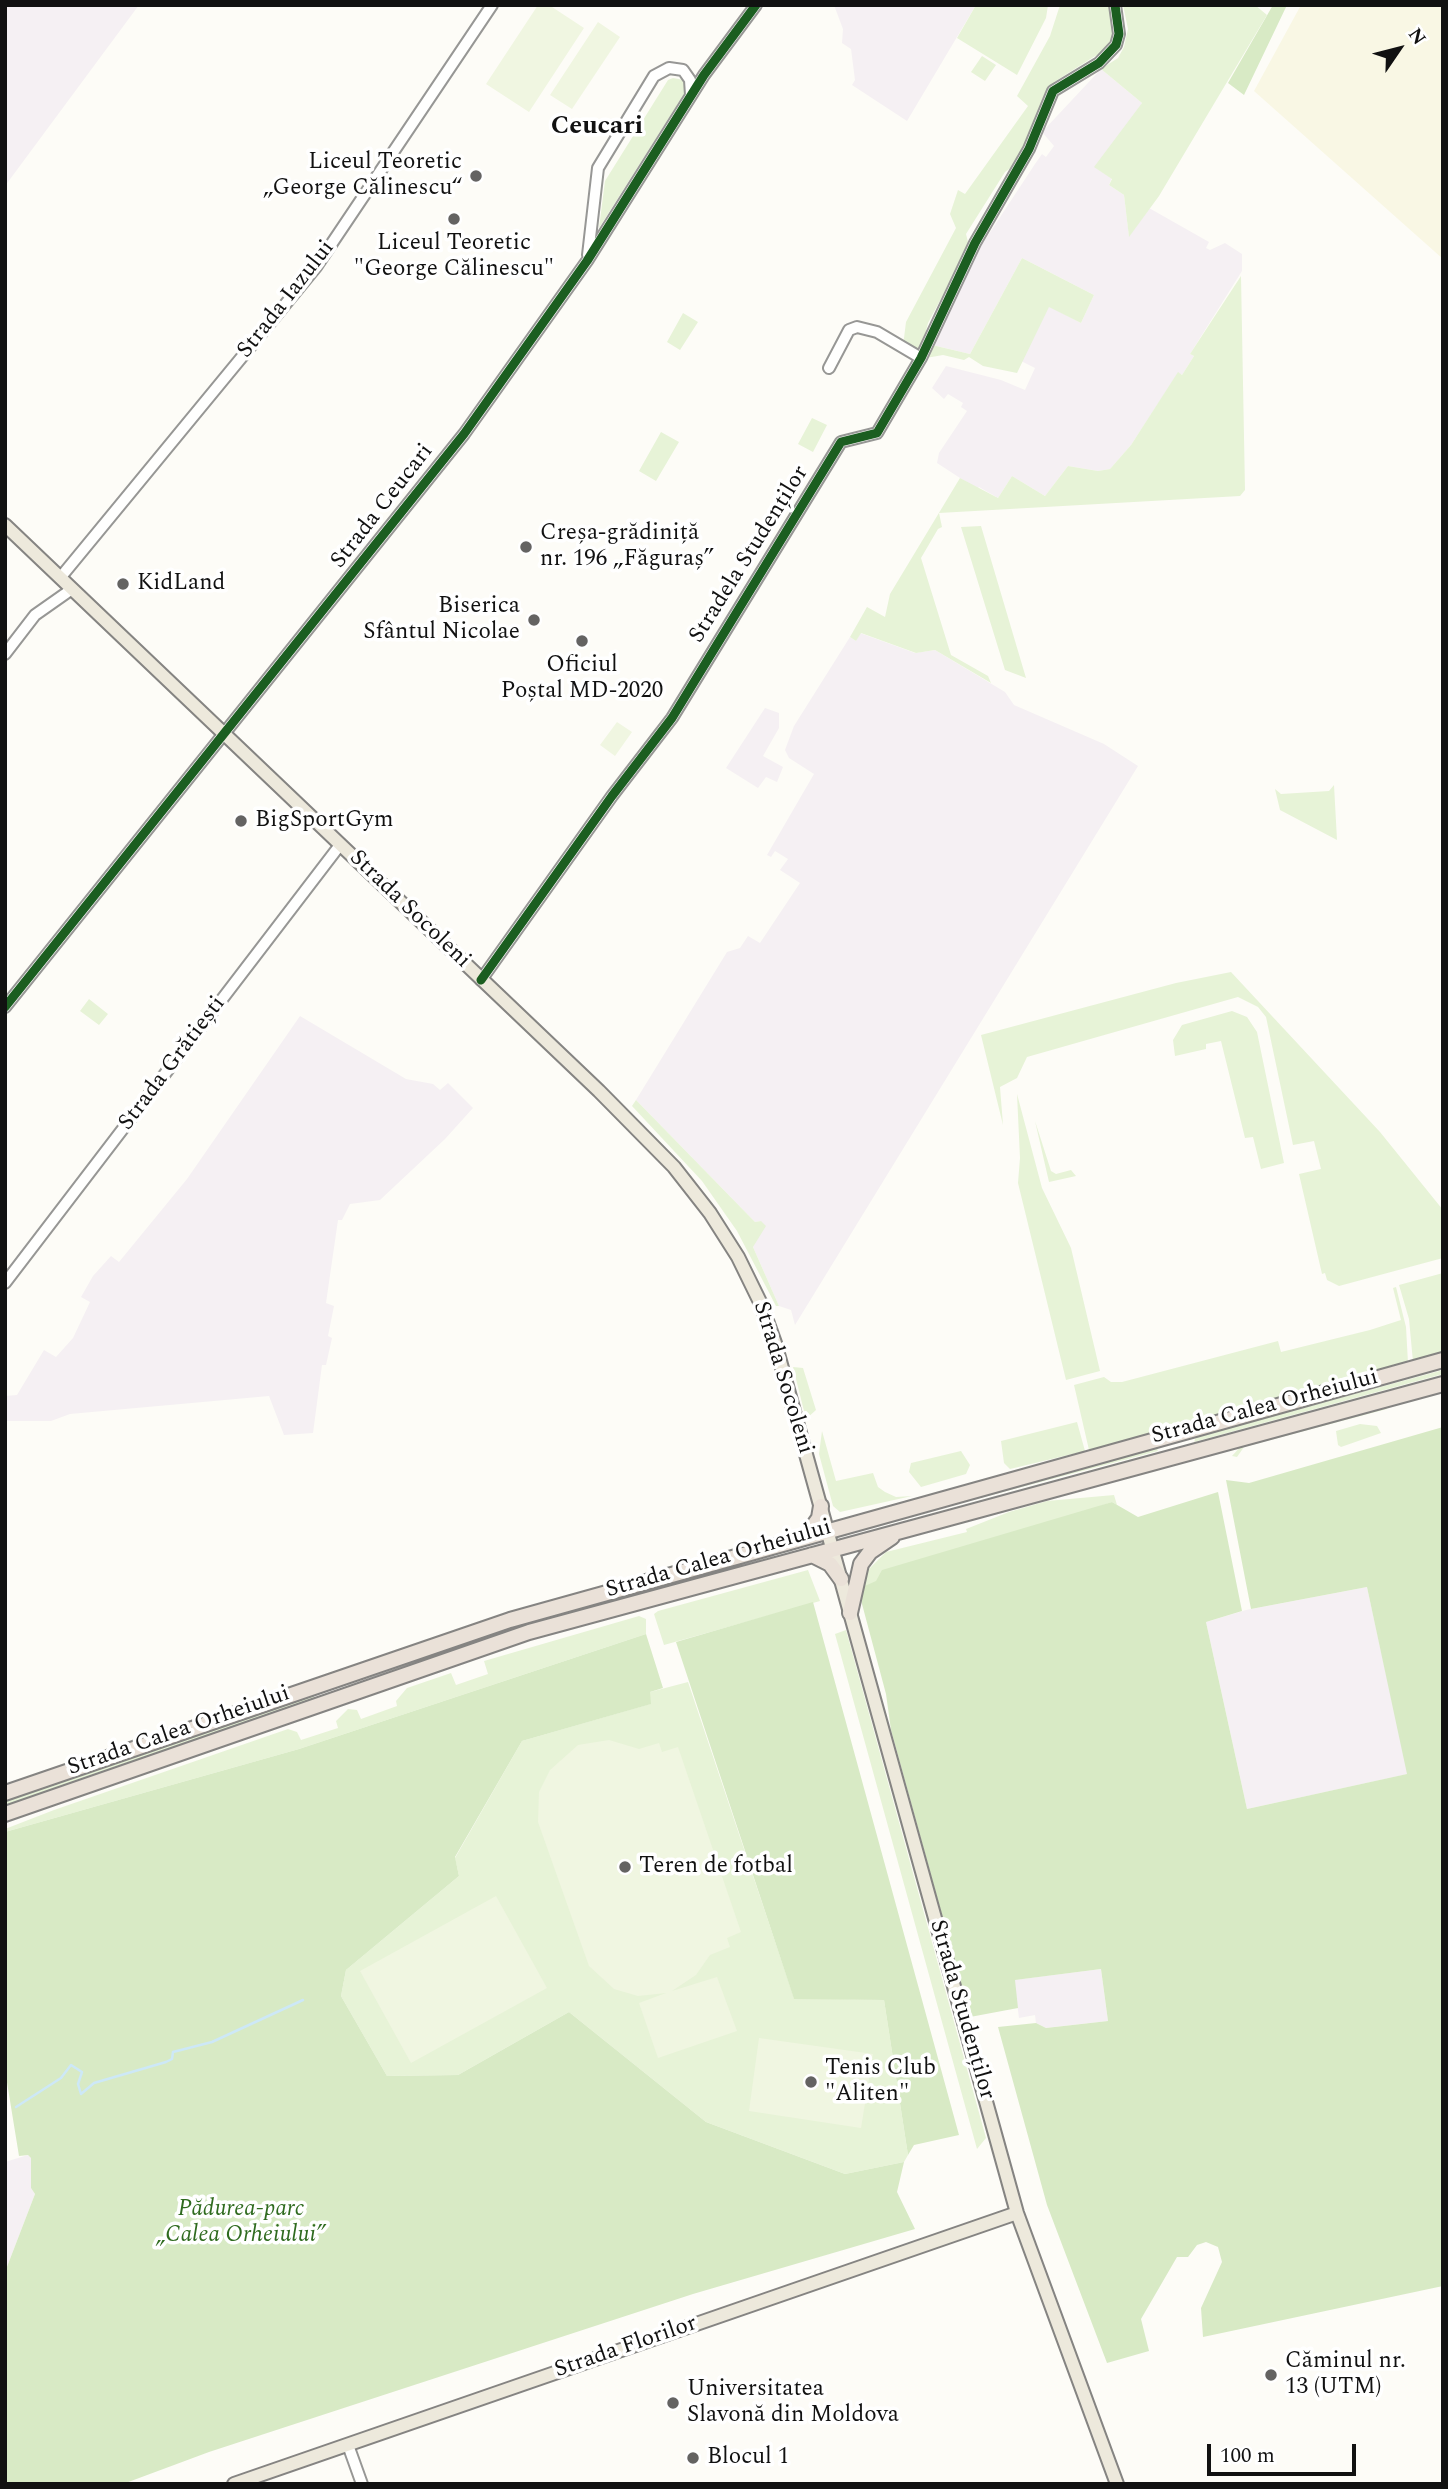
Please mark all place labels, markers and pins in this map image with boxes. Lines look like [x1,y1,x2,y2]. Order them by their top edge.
place label: Liceul Teoretic „George Călinescu“ [263,149,462,203]
marker: Liceul Teoretic „George Călinescu“ [468,168,484,184]
marker: Liceul Teoretic "George Călinescu" [446,211,462,227]
place label: Liceul Teoretic "George Călinescu" [354,230,554,284]
place label: Creșa-grădiniță nr. 196 „Făguraș” [540,520,714,574]
marker: Creșa-grădiniță nr. 196 „Făguraș” [518,539,534,555]
place label: KidLand [137,570,225,598]
marker: KidLand [115,576,131,592]
place label: Biserica Sfântul Nicolae [363,593,520,647]
marker: Biserica Sfântul Nicolae [526,612,542,628]
marker: Oficiul Poștal MD-2020 [574,633,590,649]
place label: Oficiul Poștal MD-2020 [501,652,663,706]
place label: BigSportGym [255,807,393,835]
marker: BigSportGym [233,813,249,829]
place label: Teren de fotbal [639,1853,793,1881]
marker: Teren de fotbal [617,1859,633,1875]
place label: Tenis Club "Aliten" [825,2055,936,2109]
marker: Tenis Club "Aliten" [803,2074,819,2090]
place label: Căminul nr. 13 (UTM) [1285,2348,1406,2402]
marker: Căminul nr. 13 (UTM) [1263,2367,1279,2383]
place label: Universitatea Slavonă din Moldova [687,2376,899,2430]
marker: Universitatea Slavonă din Moldova [665,2395,681,2411]
place label: Blocul 1 [707,2444,789,2472]
marker: Blocul 1 [685,2450,701,2466]

